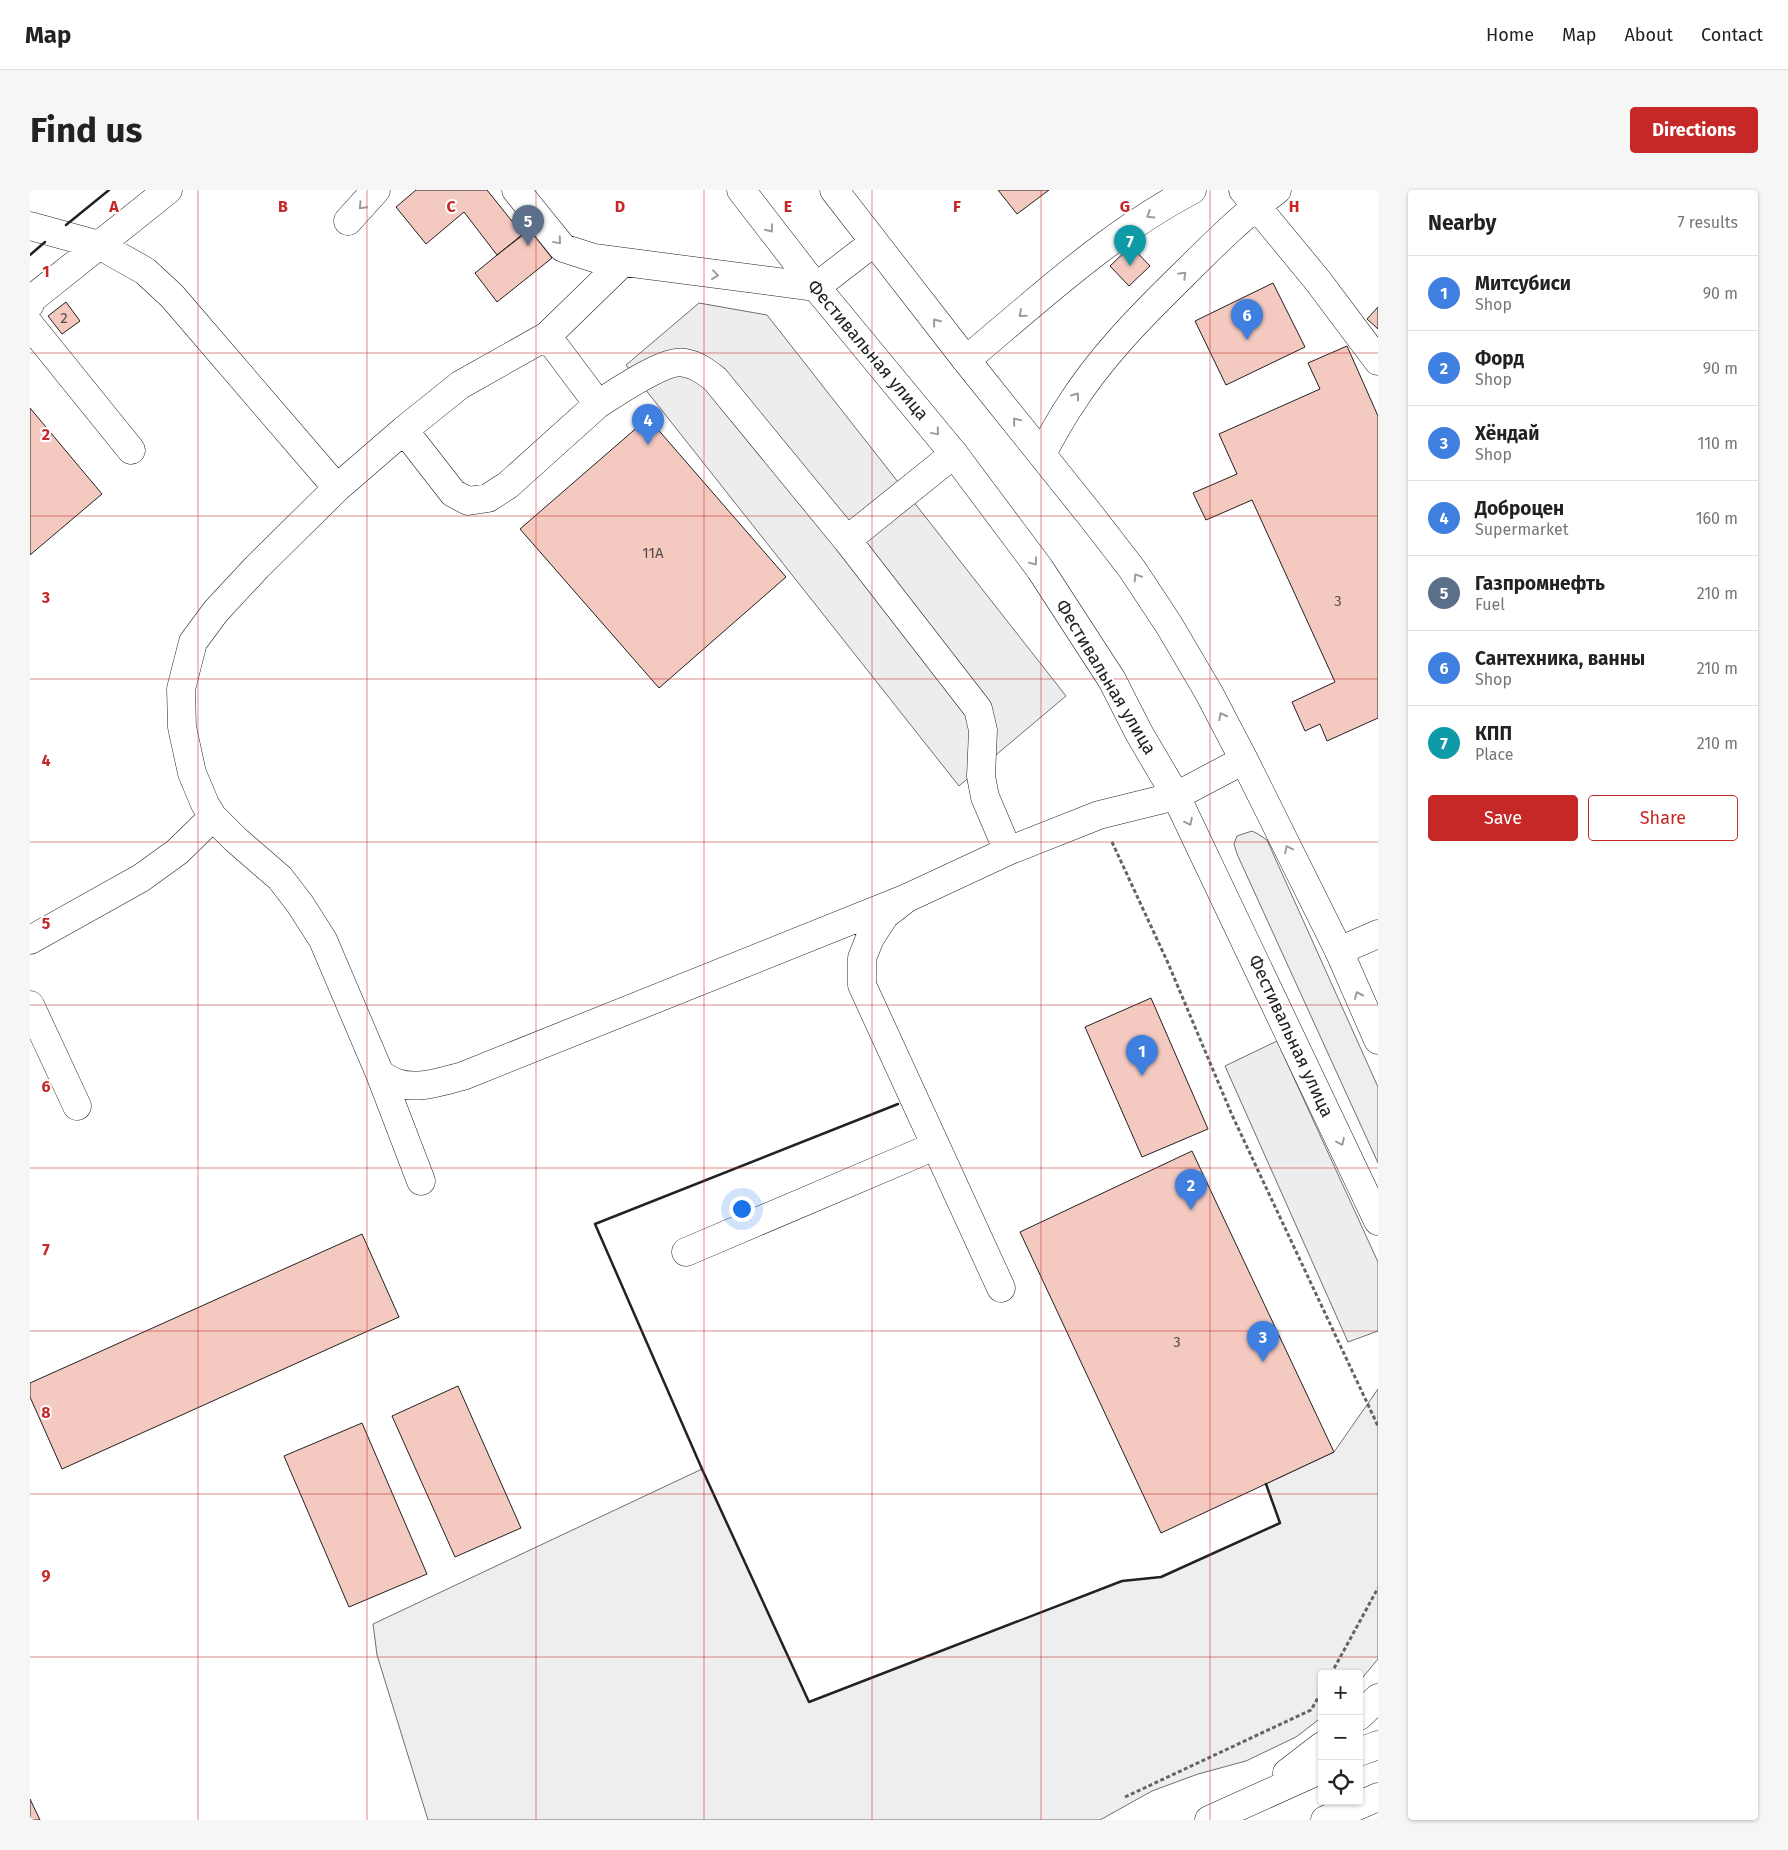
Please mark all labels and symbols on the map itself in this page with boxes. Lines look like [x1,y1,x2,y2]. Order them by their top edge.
text: A [108,197,119,216]
text: B [278,197,288,216]
text: C [446,197,456,216]
text: D [615,197,625,216]
text: E [784,197,792,216]
text: F [953,197,961,216]
text: G [1120,197,1130,216]
text: H [1289,197,1299,216]
one-way arrow [359,200,368,209]
pin: 5 [512,205,544,246]
one-way arrow [1146,208,1155,218]
one-way arrow [765,223,774,232]
pin: 7 [1114,225,1146,266]
one-way arrow [553,236,562,245]
text: 1 [42,262,50,281]
one-way arrow [711,269,719,279]
one-way arrow [1177,271,1186,280]
street label: Фестивальная улица [803,275,933,425]
pin: 6 [1231,299,1263,340]
house number: 2 [60,309,68,327]
one-way arrow [1018,309,1027,318]
one-way arrow [933,318,942,328]
one-way arrow [1070,393,1079,402]
pin: 4 [632,404,664,445]
one-way arrow [1013,418,1022,427]
text: 2 [42,425,50,444]
one-way arrow [931,427,940,436]
house number: 11А [642,544,664,562]
one-way arrow [1029,556,1037,565]
one-way arrow [1134,574,1143,583]
text: 3 [41,588,50,607]
house number: 3 [1334,592,1342,610]
street label: Фестивальная улица [1051,596,1161,758]
one-way arrow [1218,712,1228,721]
text: 4 [41,751,51,770]
one-way arrow [1182,817,1193,826]
one-way arrow [1284,845,1294,854]
text: 5 [42,914,51,933]
street label: Фестивальная улица [1244,951,1338,1121]
one-way arrow [1354,991,1365,1000]
pin: 1 [1126,1035,1158,1076]
text: 6 [41,1077,51,1096]
one-way arrow [1335,1137,1345,1146]
pin: 2 [1175,1169,1207,1210]
your location [729,1196,755,1222]
text: 7 [42,1240,50,1259]
pin: 3 [1247,1321,1279,1362]
house number: 3 [1173,1333,1181,1351]
text: 8 [41,1403,51,1422]
text: 9 [42,1566,51,1585]

